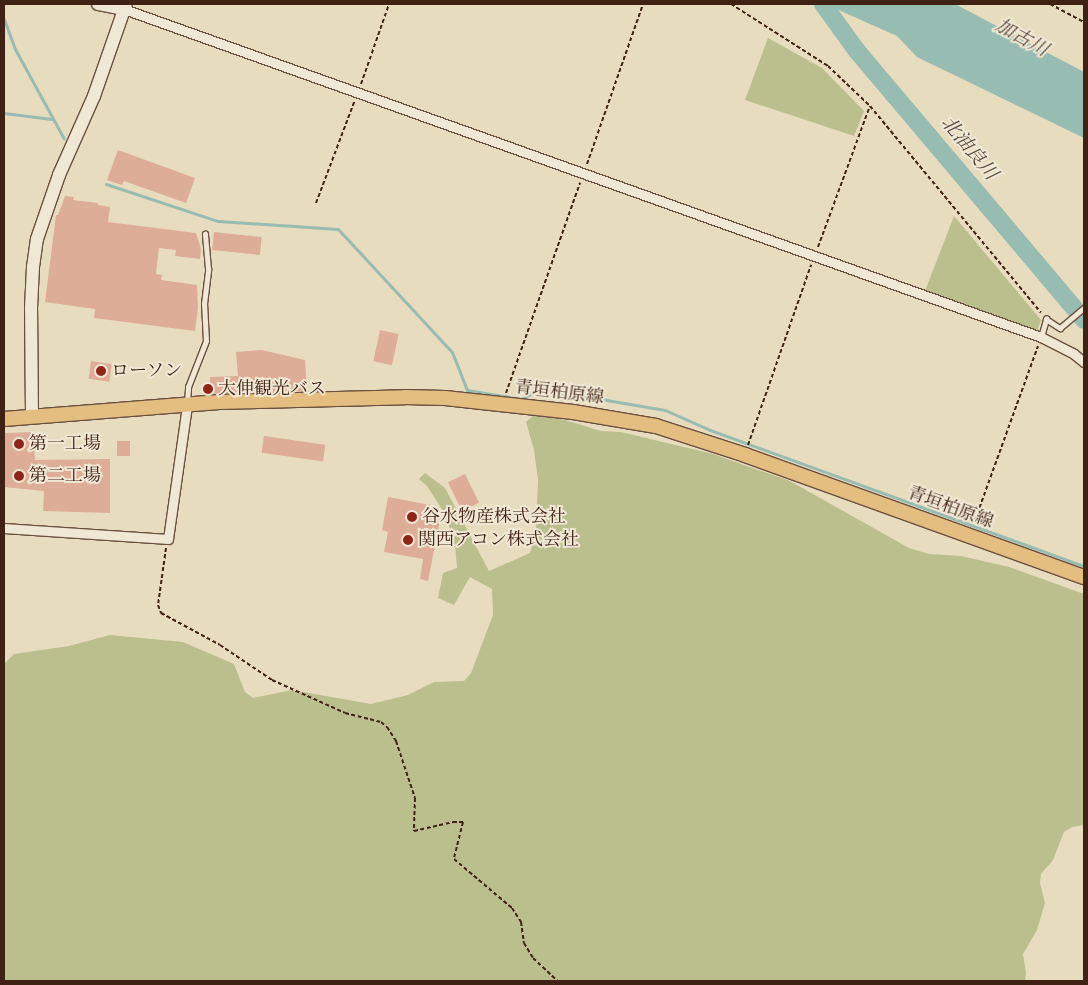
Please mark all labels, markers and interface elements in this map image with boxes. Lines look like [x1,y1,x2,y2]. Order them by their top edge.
water label: 加古川 [991,15,1051,63]
water label: 北油良川 [935,113,1001,185]
place label: ローソン [111,360,183,382]
marker: ローソン [95,365,107,377]
street label: 青垣柏原線 [513,377,605,409]
place label: 大伸観光バス [218,378,326,400]
marker: 大伸観光バス [202,383,214,395]
place label: 第一工場 [29,433,101,455]
marker: 第一工場 [13,438,25,450]
place label: 第二工場 [29,465,101,487]
marker: 第二工場 [13,470,25,482]
street label: 青垣柏原線 [904,482,996,534]
place label: 谷水物産株式会社 [422,506,566,528]
marker: 谷水物産株式会社 [406,511,418,523]
place label: 関西アコン株式会社 [418,529,580,551]
marker: 関西アコン株式会社 [402,534,414,546]

